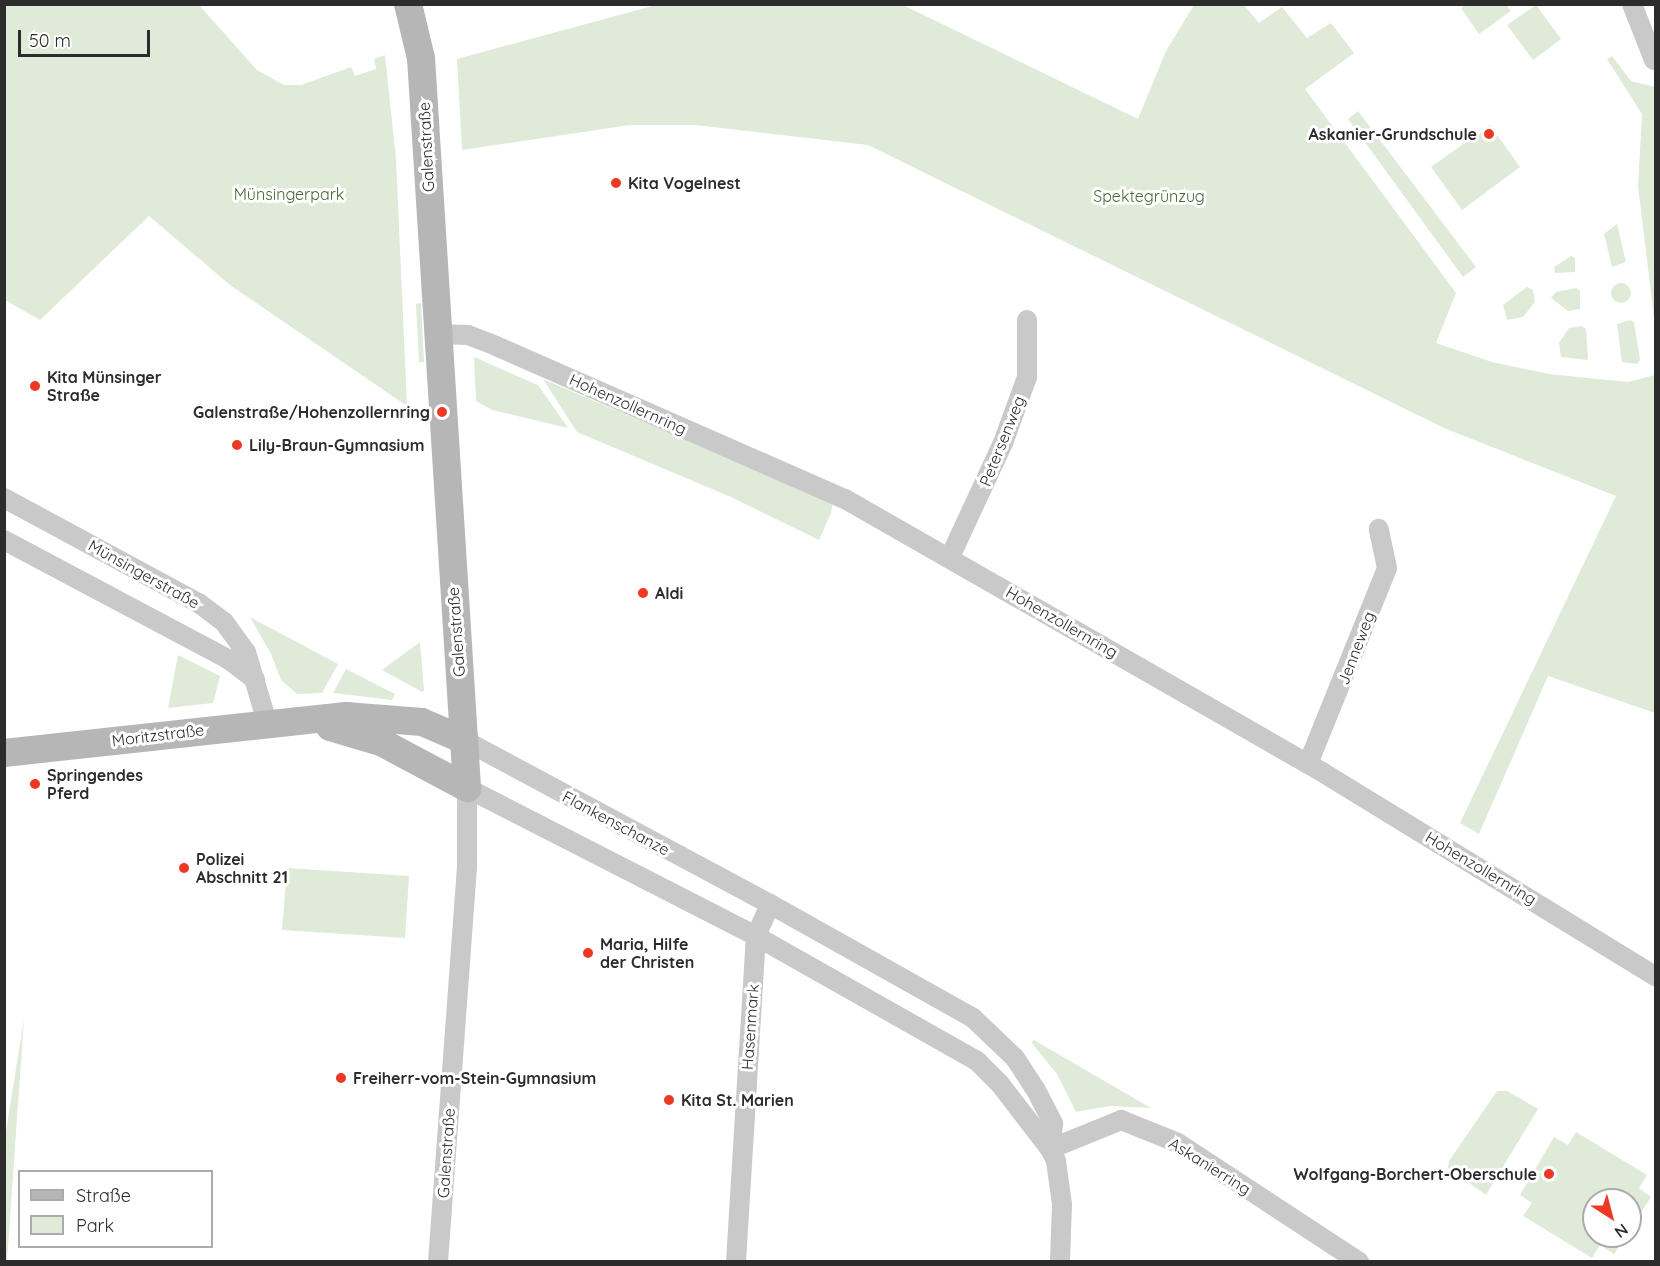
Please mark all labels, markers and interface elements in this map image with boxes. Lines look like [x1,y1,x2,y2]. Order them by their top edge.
scale bar [21,18,153,56]
text: 50 m [29,29,71,52]
street label: Galenstraße [414,101,438,193]
place label: Askanier-Grundschule [1308,124,1477,144]
marker: Askanier-Grundschule [1482,127,1496,141]
place label: Kita Vogelnest [628,173,741,193]
marker: Kita Vogelnest [609,176,623,190]
park label: Münsingerpark [234,184,344,204]
park label: Spektegrünzug [1093,186,1205,206]
place label: Kita Münsinger Straße [47,367,162,405]
street label: Hohenzollernring [566,370,690,438]
marker: Kita Münsinger Straße [28,379,42,393]
street label: Petersenweg [975,393,1029,489]
place label: Galenstraße/Hohenzollernring [193,402,430,422]
marker: Galenstraße/Hohenzollernring [435,405,449,419]
place label: Lily-Braun-Gymnasium [249,435,424,455]
marker: Lily-Braun-Gymnasium [230,438,244,452]
street label: Münsingerstraße [85,536,203,612]
street label: Hohenzollernring [1003,582,1121,662]
place label: Aldi [655,583,683,603]
street label: Galenstraße [443,586,469,678]
marker: Aldi [636,586,650,600]
street label: Jenneweg [1333,609,1379,687]
street label: Moritzstraße [111,720,205,750]
place label: Springendes Pferd [47,765,143,803]
marker: Springendes Pferd [28,777,42,791]
street label: Flankenschanze [559,787,673,859]
street label: Hohenzollernring [1422,827,1540,909]
place label: Polizei Abschnitt 21 [196,849,288,887]
marker: Polizei Abschnitt 21 [177,861,191,875]
place label: Maria, Hilfe der Christen [600,934,694,972]
marker: Maria, Hilfe der Christen [581,946,595,960]
street label: Hasenmark [737,983,763,1071]
place label: Freiherr-vom-Stein-Gymnasium [353,1068,596,1088]
marker: Freiherr-vom-Stein-Gymnasium [334,1071,348,1085]
place label: Kita St. Marien [681,1090,794,1110]
marker: Kita St. Marien [662,1093,676,1107]
street label: Galenstraße [433,1107,459,1199]
street label: Askanierring [1166,1133,1254,1199]
place label: Wolfgang-Borchert-Oberschule [1294,1164,1537,1184]
marker: Wolfgang-Borchert-Oberschule [1542,1167,1556,1181]
legend [18,1170,213,1248]
text: Straße [76,1184,131,1207]
north arrow [1582,1188,1642,1248]
text: Park [76,1214,114,1237]
text: N [1611,1219,1632,1242]

